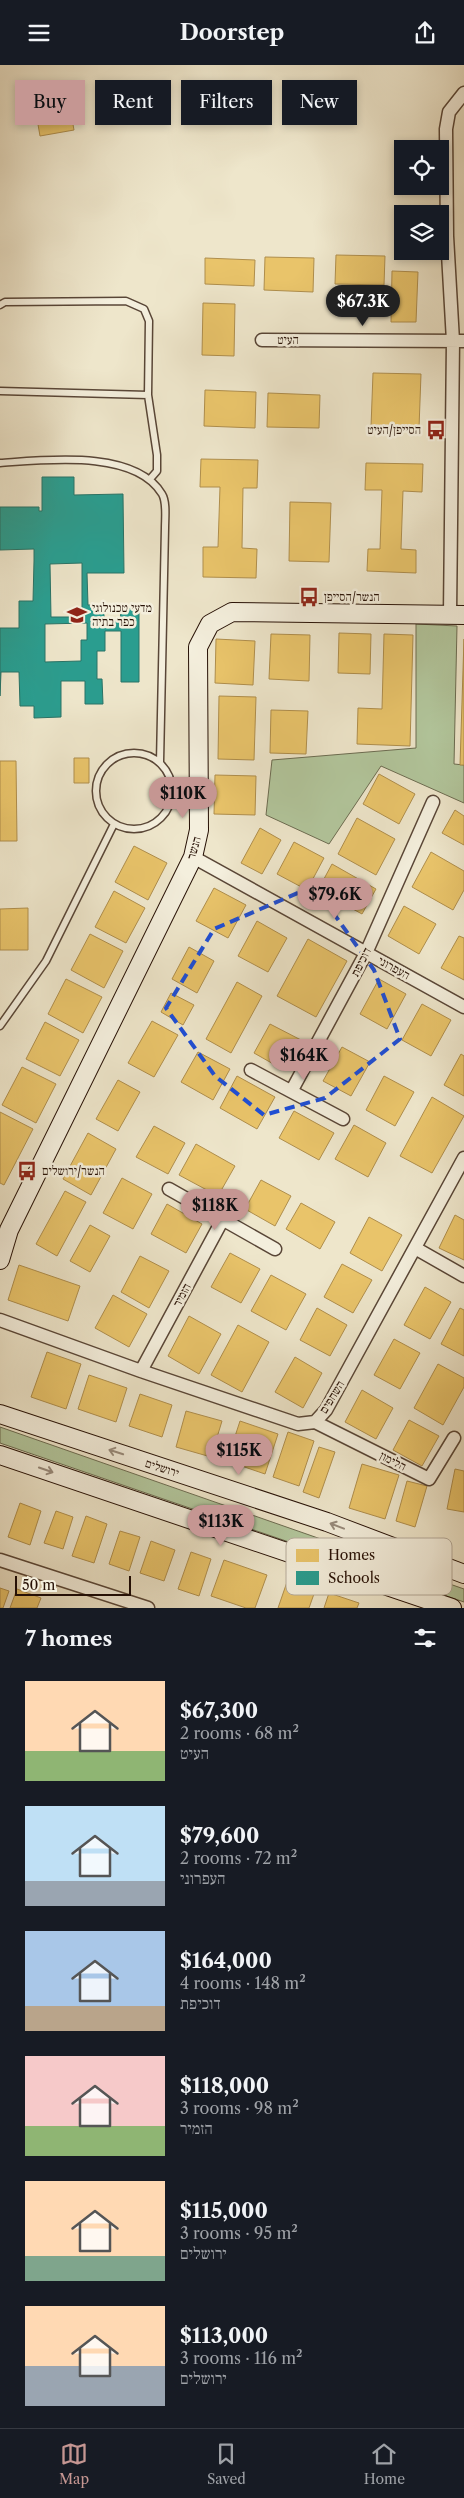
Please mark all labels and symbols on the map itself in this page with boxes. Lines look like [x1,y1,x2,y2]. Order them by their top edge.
pin: $67.3K [322,285,404,327]
street label: העיט [277,332,299,347]
bus stop icon: הסייפן/העיט [425,419,447,441]
place label: הסייפן/העיט [367,422,421,437]
bus stop icon: הנשר/הסייפן [298,586,320,608]
place label: הנשר/הסייפן [324,589,380,604]
place label: מדעי טכנולוגי כפר בתיה [92,600,152,629]
school or university icon: מדעי טכנולוגי כפר בתיה [66,604,88,626]
pin: $110K [148,777,218,819]
street label: הנשר [183,835,204,861]
pin: $79.6K [294,877,376,920]
street label: דוכיפת [347,945,374,979]
street label: העפרוני [376,953,413,982]
pin: $164K [269,1039,339,1081]
bus stop icon: הנשר/ירושלים [16,1160,38,1182]
place label: הנשר/ירושלים [42,1163,105,1178]
pin: $118K [180,1189,250,1231]
street label: הזמיר [169,1280,194,1309]
street label: השחפים [316,1377,347,1416]
pin: $115K [204,1433,274,1476]
one-way arrow [108,1447,124,1457]
street label: הלימון [377,1448,409,1474]
street label: ירושלים [143,1455,181,1480]
one-way arrow [38,1466,53,1475]
pin: $113K [186,1505,256,1547]
one-way arrow [330,1521,345,1530]
legend [286,1538,452,1595]
text: Homes [328,1546,375,1564]
text: Schools [328,1569,380,1587]
scale bar [15,1573,131,1596]

